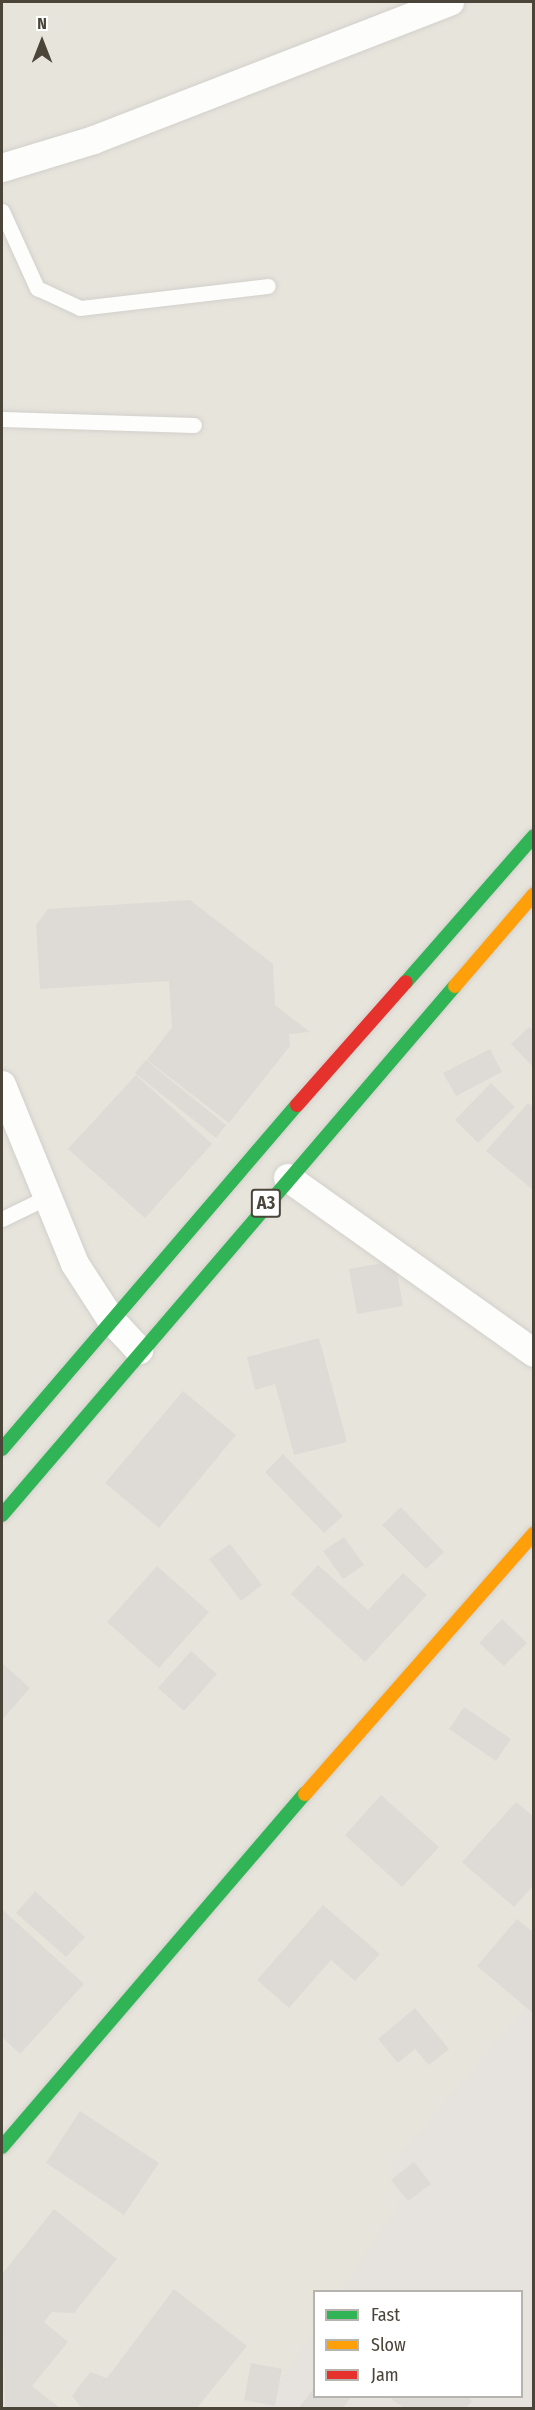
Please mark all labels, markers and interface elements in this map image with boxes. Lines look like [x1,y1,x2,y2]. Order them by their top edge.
north arrow [12,12,72,72]
text: N [37,14,47,33]
road number: A3 [250,1188,282,1218]
legend [313,2290,523,2398]
text: Fast [371,2304,400,2326]
text: Slow [371,2334,406,2356]
text: Jam [371,2364,399,2386]

